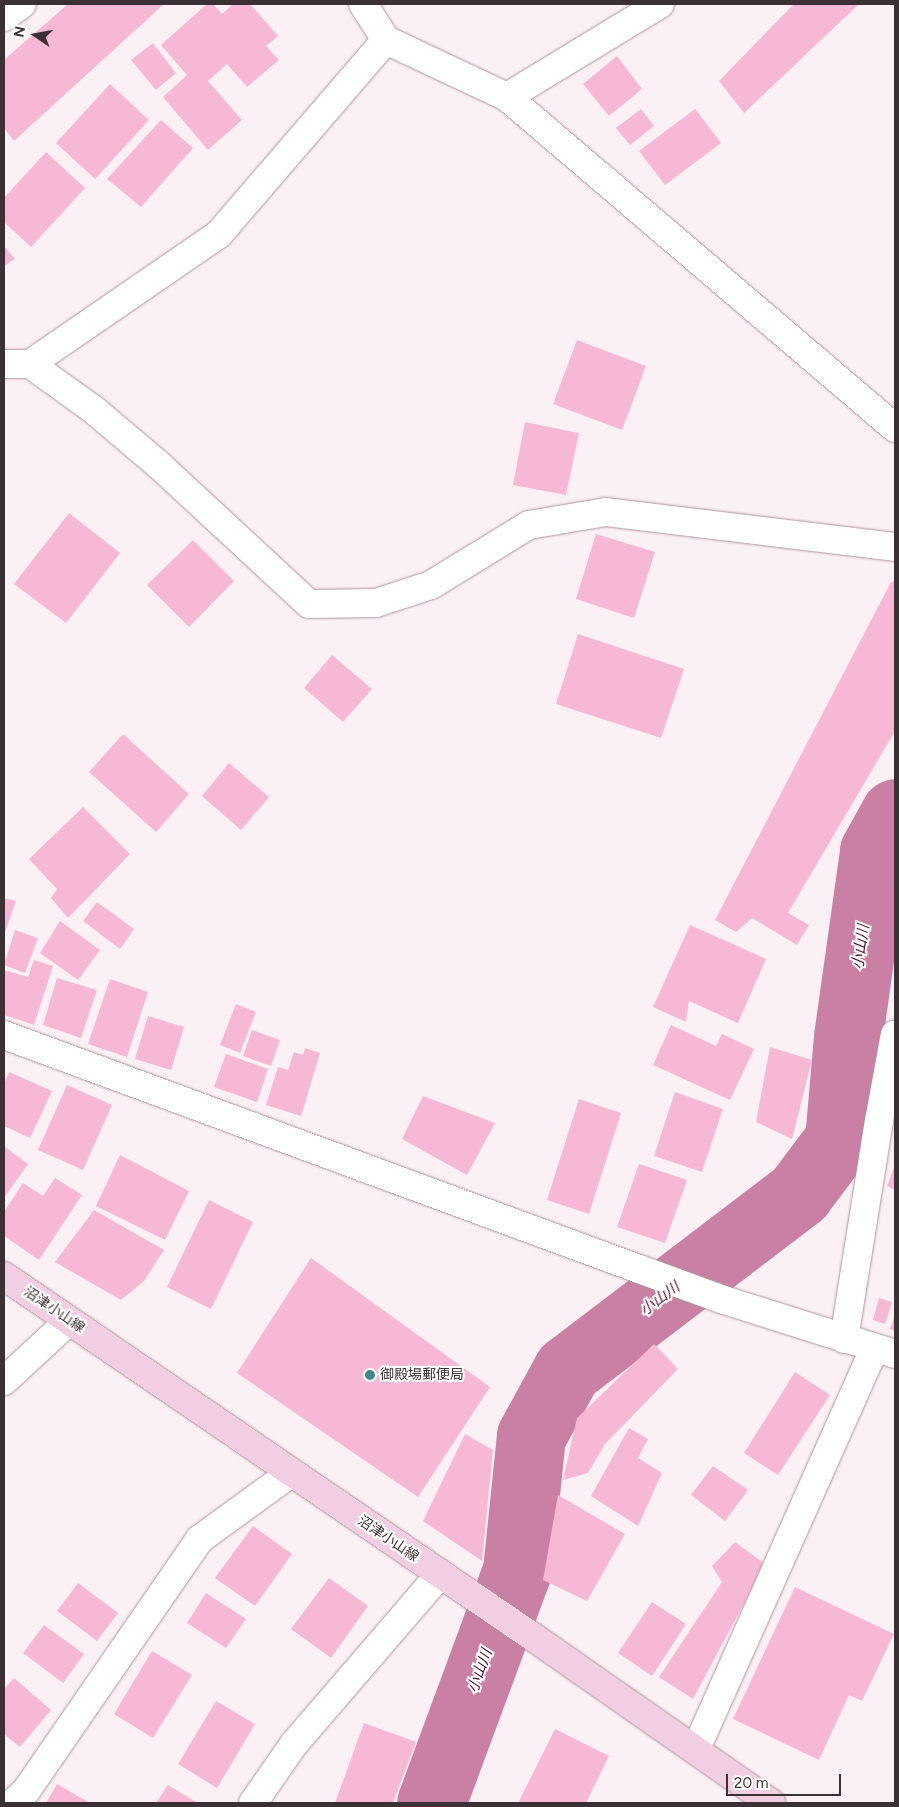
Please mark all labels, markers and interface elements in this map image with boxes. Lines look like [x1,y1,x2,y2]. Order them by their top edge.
north arrow [10,10,60,60]
text: N [10,25,29,39]
water label: 小山川 [849,923,873,971]
water label: 小山川 [637,1278,683,1320]
street label: 沼津小山線 [20,1283,88,1337]
place label: 御殿場郵便局 [380,1367,464,1383]
marker: 御殿場郵便局 [364,1369,376,1381]
street label: 沼津小山線 [354,1512,422,1566]
water label: 小山川 [464,1647,496,1695]
scale bar [729,1764,844,1796]
text: 20 m [734,1774,768,1792]

